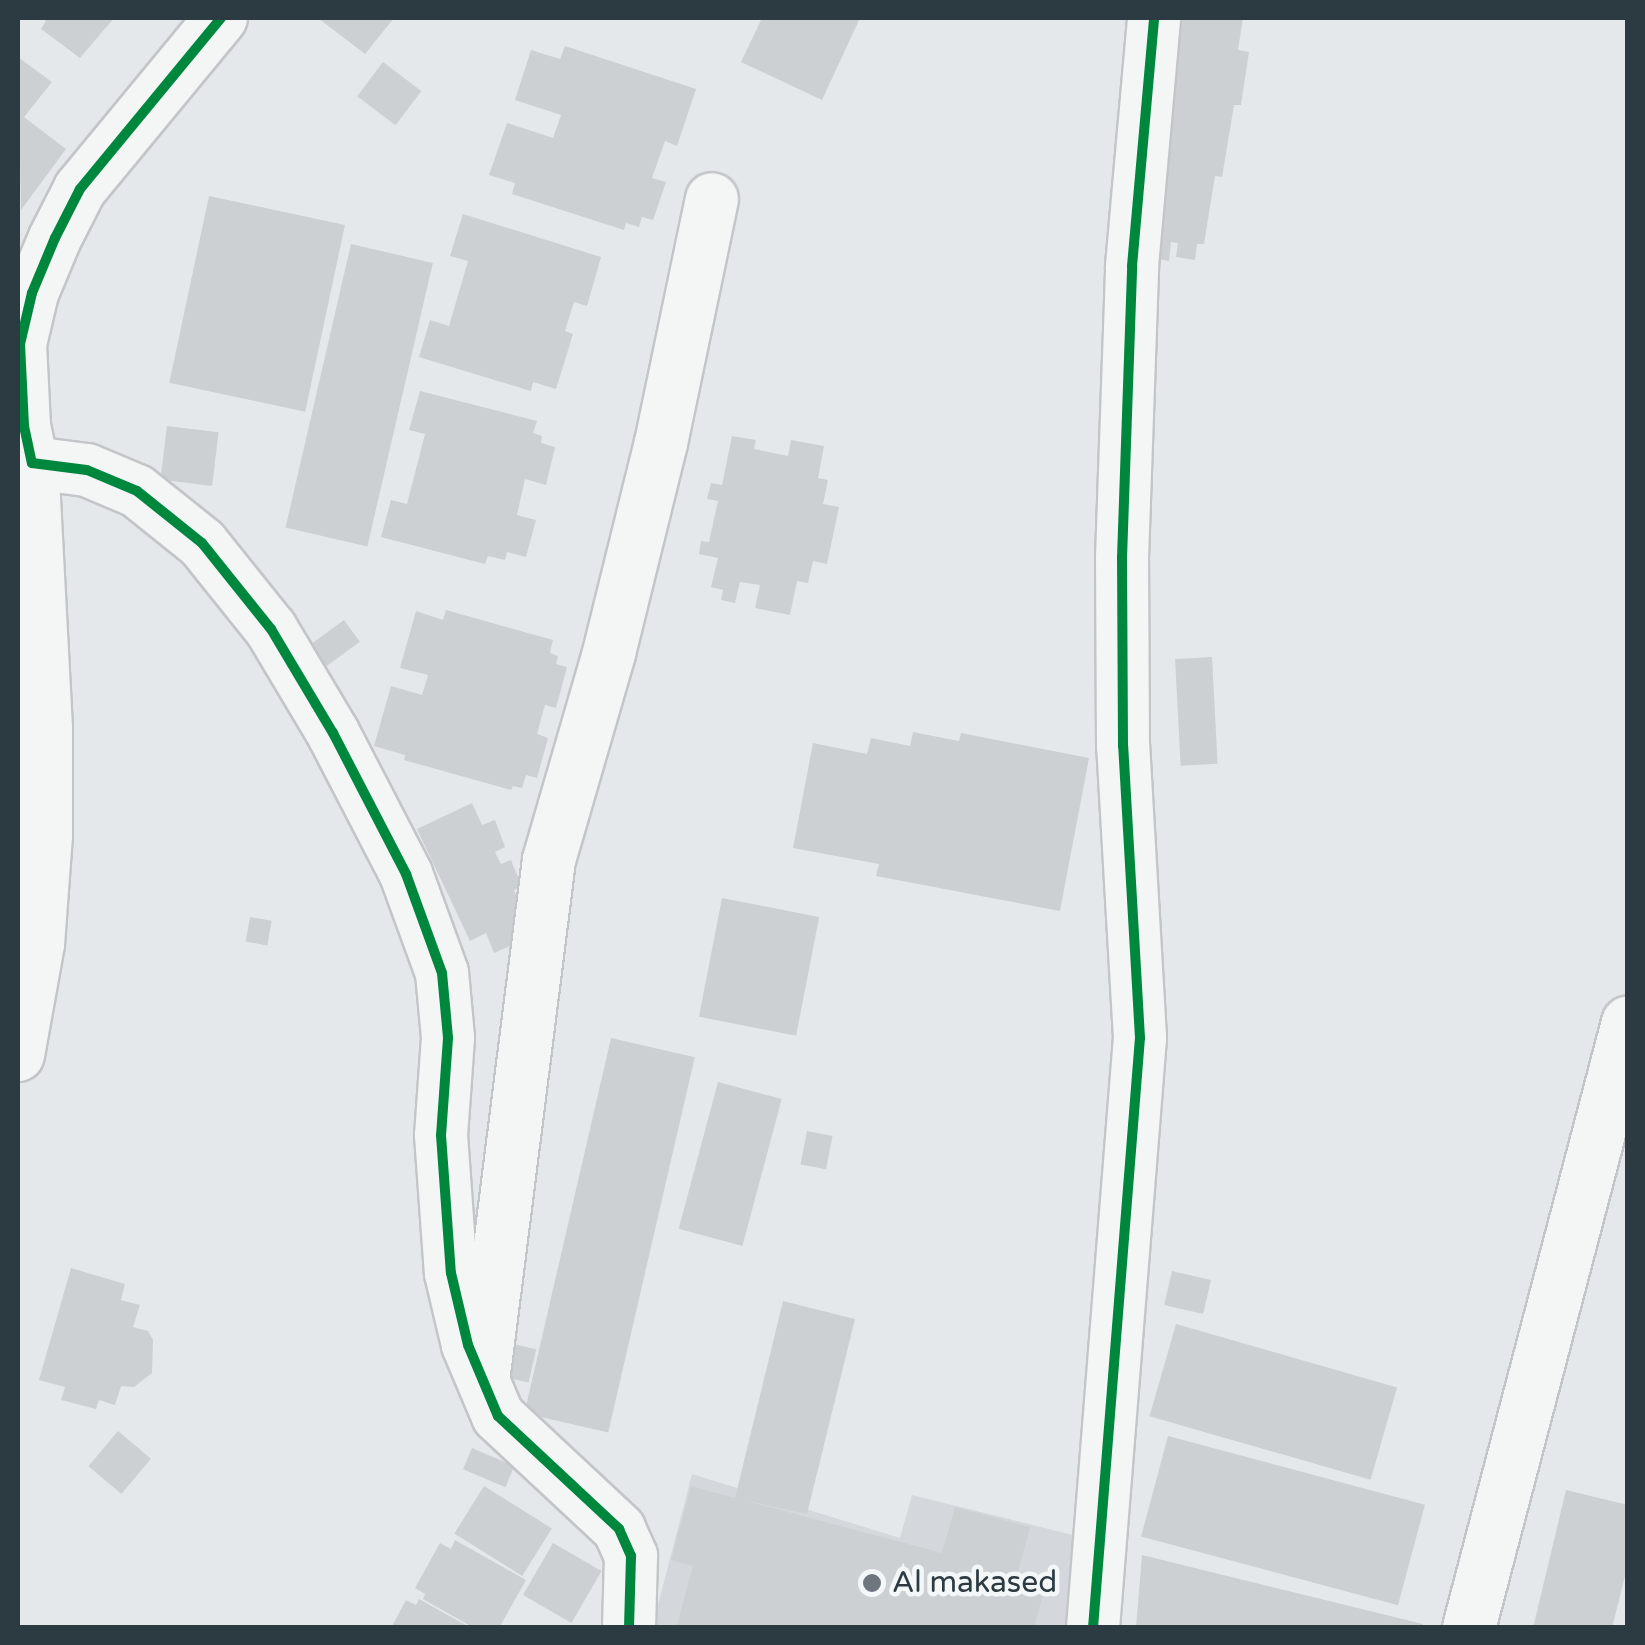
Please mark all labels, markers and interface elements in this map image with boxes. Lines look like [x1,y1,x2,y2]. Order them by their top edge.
place label: Al makased [892,1565,1057,1601]
marker: Al makased [861,1572,883,1594]

